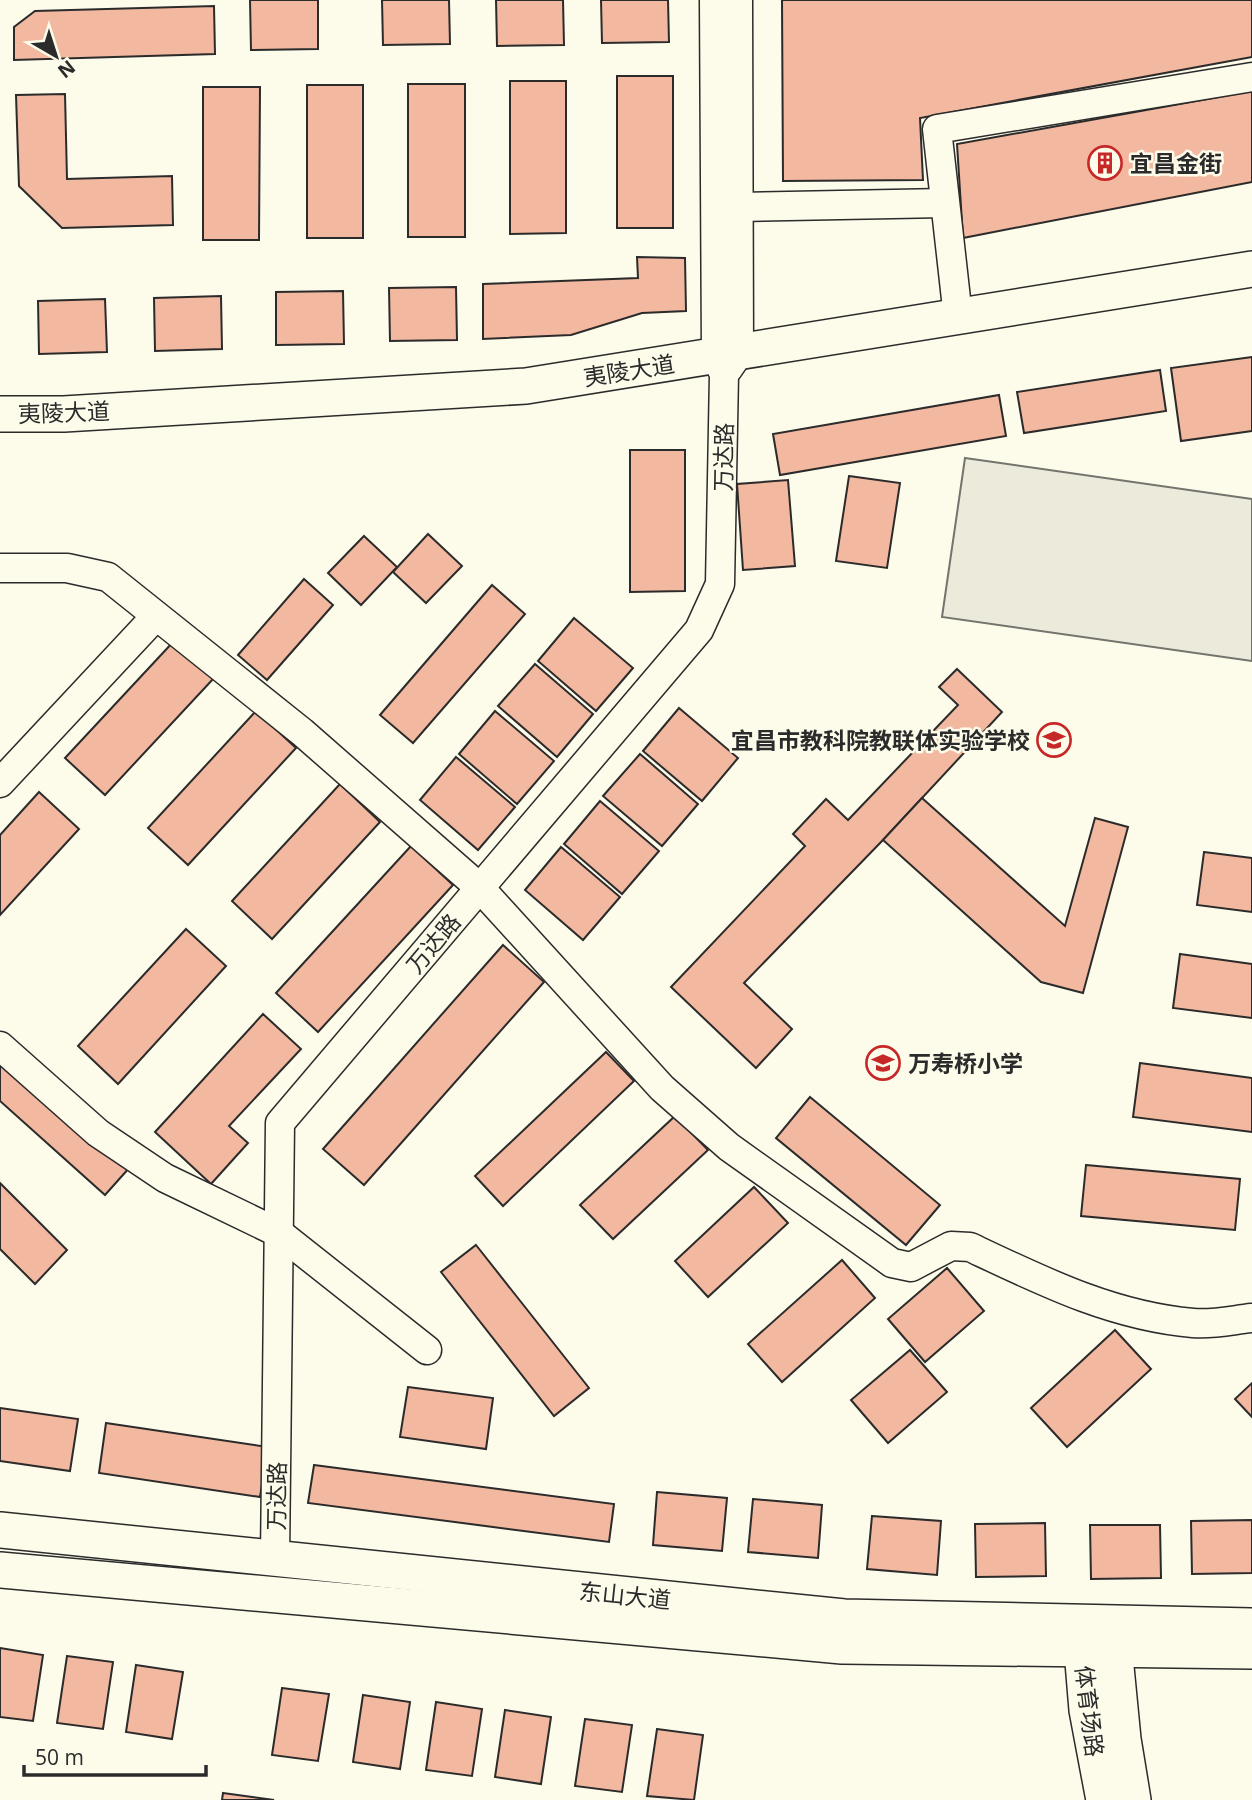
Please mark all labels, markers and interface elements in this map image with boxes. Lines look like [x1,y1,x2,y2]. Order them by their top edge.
north arrow [21,21,91,91]
text: N [53,54,81,84]
building icon: 宜昌金街 [1086,144,1124,182]
place label: 宜昌金街 [1130,147,1222,179]
street label: 夷陵大道 [581,347,677,393]
street label: 夷陵大道 [17,394,111,430]
street label: 万达路 [706,422,740,492]
school or university icon: 宜昌市教科院教联体实验学校 [1035,721,1073,759]
place label: 宜昌市教科院教联体实验学校 [731,724,1030,756]
street label: 万达路 [399,906,467,980]
school or university icon: 万寿桥小学 [864,1044,902,1082]
place label: 万寿桥小学 [908,1047,1023,1079]
street label: 万达路 [259,1461,293,1531]
street label: 东山大道 [578,1574,672,1616]
street label: 体育场路 [1069,1663,1111,1759]
scale bar [24,1734,206,1778]
text: 50 m [35,1743,84,1771]

